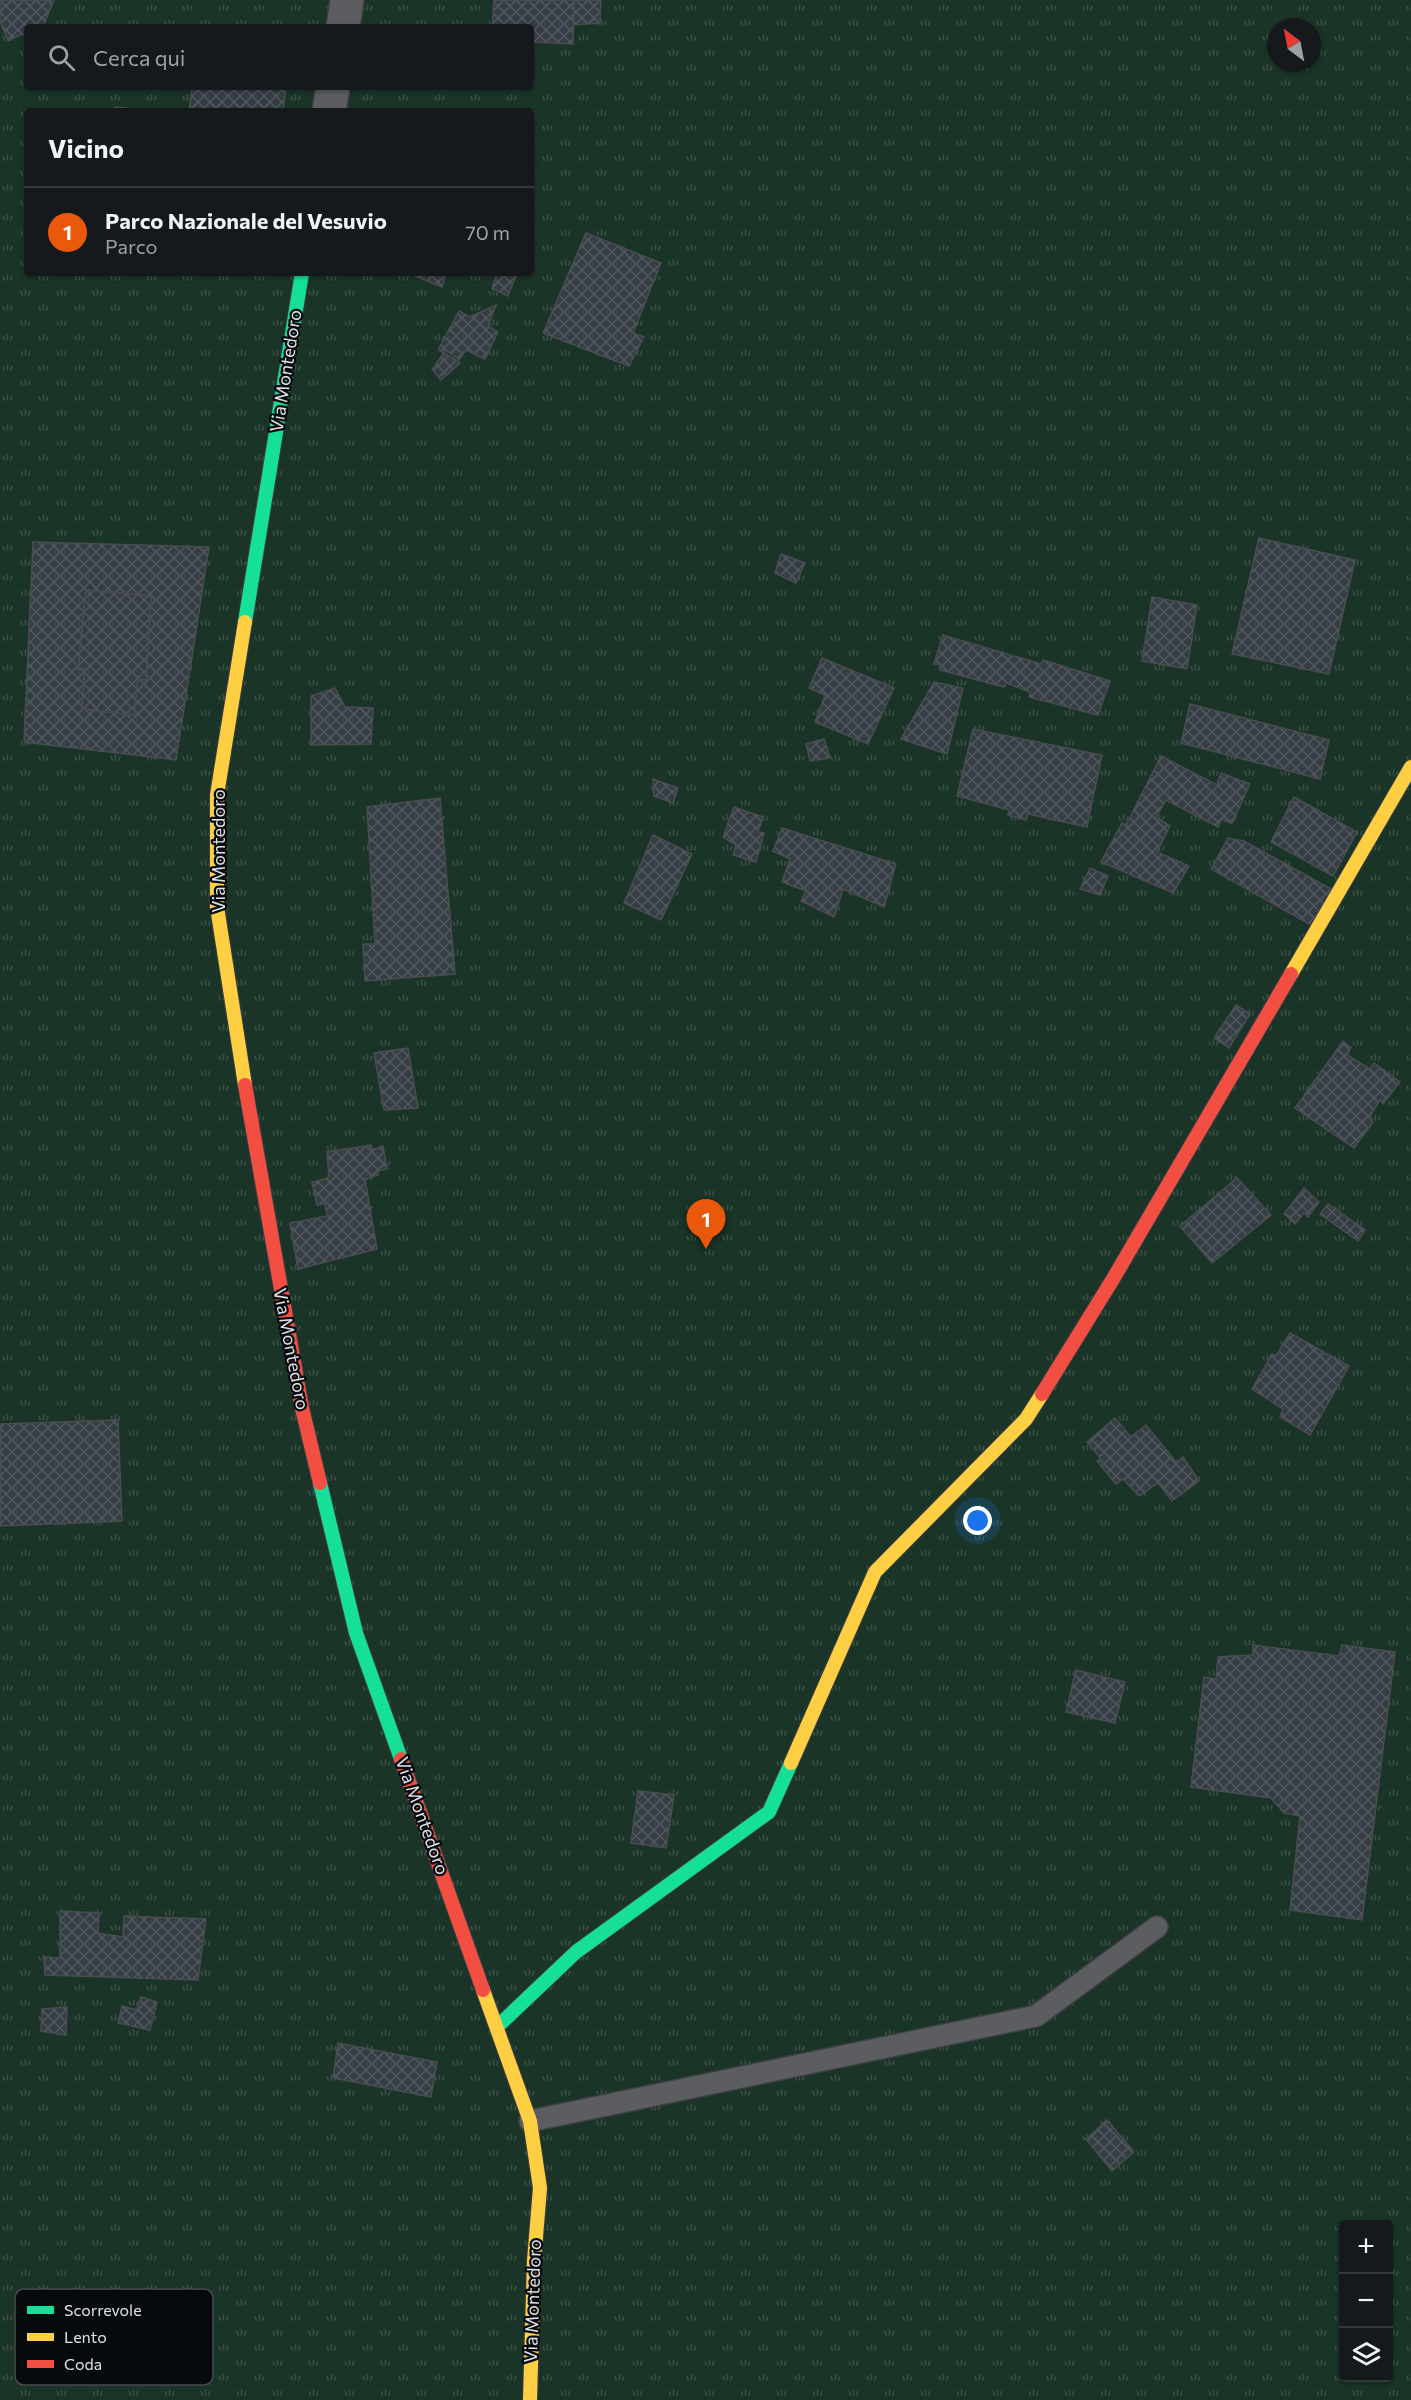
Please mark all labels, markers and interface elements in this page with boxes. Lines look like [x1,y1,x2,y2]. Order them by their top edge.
north arrow [1267,18,1321,72]
search box [24,24,534,90]
icon: search [45,41,78,74]
text: Cerca qui [93,44,185,71]
text: Vicino [48,132,124,163]
text: Parco Nazionale del Vesuvio [105,207,387,234]
text: 1 [63,220,72,244]
text: 70 m [465,220,510,244]
text: Parco [105,234,158,258]
street label: Via Montedoro [264,308,306,434]
street label: Via Montedoro [207,789,229,913]
pin: 1 [686,1200,726,1249]
street label: Via Montedoro [269,1286,315,1412]
your location [963,1506,992,1535]
street label: Via Montedoro [391,1754,454,1878]
map controls [1339,2220,1393,2382]
button: + [1339,2220,1393,2274]
street label: Via Montedoro [519,2239,545,2363]
button: − [1339,2274,1393,2328]
legend [15,2289,213,2385]
text: Scorrevole [64,2300,142,2319]
text: Lento [64,2327,107,2346]
button: layers [1339,2328,1393,2382]
text: Coda [64,2354,102,2373]

